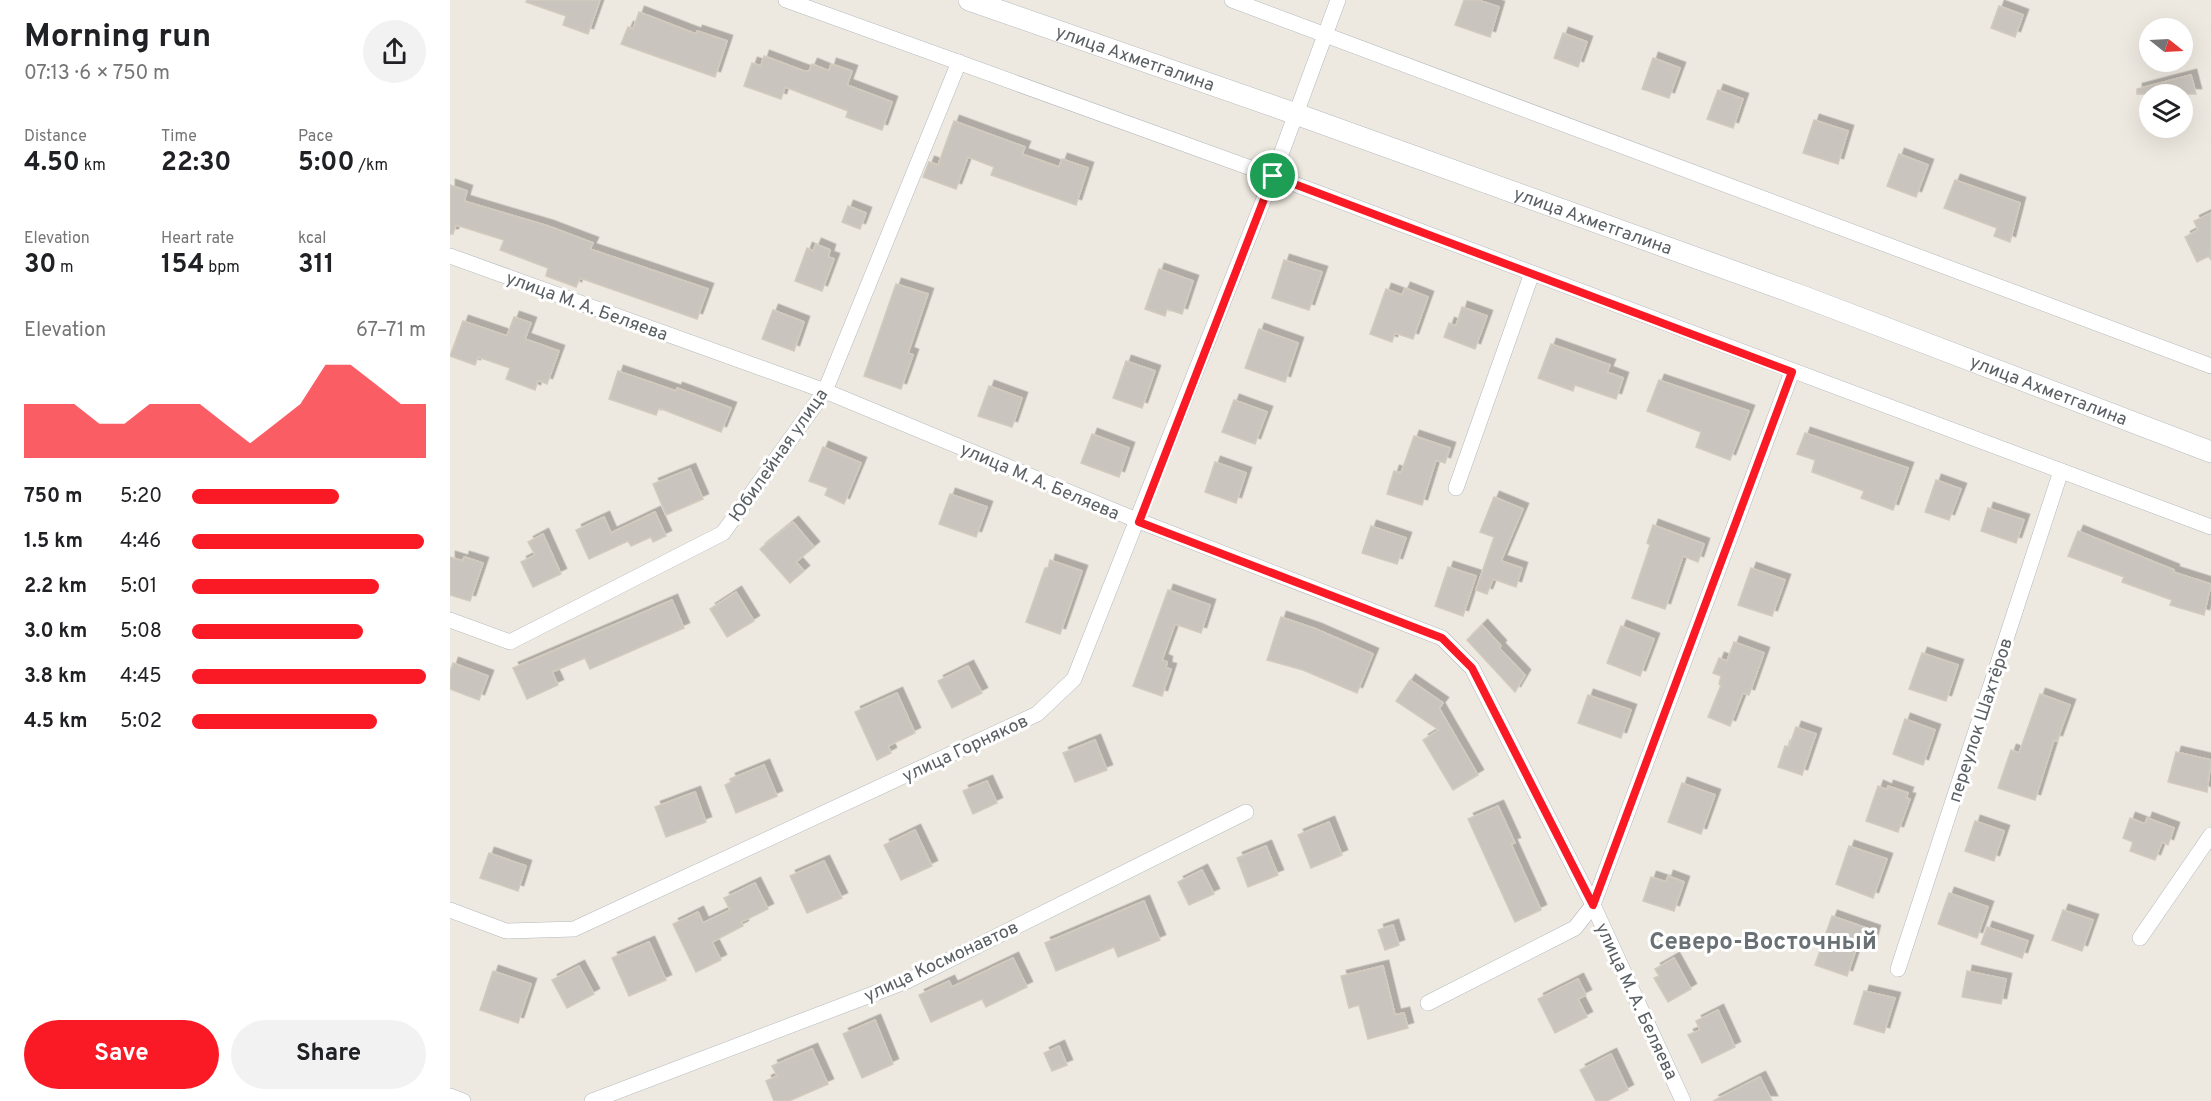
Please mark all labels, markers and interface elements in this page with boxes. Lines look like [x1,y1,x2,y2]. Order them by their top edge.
text: Morning run [24,17,211,59]
north arrow [2139,18,2193,72]
map controls [2139,18,2193,138]
button: share [363,20,426,83]
street label: улица Ахметгалина [1052,21,1217,98]
text: 07:13 · 6 × 750 m [24,61,170,87]
button: layers [2139,84,2193,138]
text: Distance [24,127,87,147]
text: Time [161,127,197,147]
text: Pace [298,127,333,147]
text: 4.50 [24,147,80,180]
text: 22:30 [161,147,231,180]
text: 5:00 [298,147,355,180]
pin [1247,150,1298,201]
text: km [80,156,106,176]
text: /km [355,156,388,176]
icon: arrive [1256,159,1289,192]
street label: улица Ахметгалина [1510,183,1675,261]
text: Elevation [24,229,90,249]
text: Heart rate [161,229,234,249]
text: kcal [298,229,326,249]
text: 30 [24,249,56,282]
text: 154 [161,249,205,282]
text: 311 [298,249,334,282]
text: m [56,258,74,278]
text: bpm [205,258,240,278]
street label: улица М. А. Беляева [502,267,671,347]
text: Elevation [24,318,106,344]
text: 67–71 m [356,318,426,344]
street label: улица Ахметгалина [1966,351,2130,432]
street label: Юбилейная улица [725,385,834,527]
street label: улица М. А. Беляева [956,438,1122,526]
text: 750 m [24,484,83,510]
text: 5:20 [120,484,162,510]
text: 1.5 km [24,529,83,555]
text: 4:46 [120,529,161,555]
text: 2.2 km [24,574,87,600]
text: 5:01 [120,574,157,600]
text: 3.0 km [24,619,87,645]
text: 5:08 [120,619,162,645]
street label: переулок Шахтёров [1944,635,2019,806]
text: 3.8 km [24,664,87,690]
text: 4:45 [120,664,162,690]
text: 4.5 km [24,709,88,735]
text: 5:02 [120,709,162,735]
street label: улица Горняков [899,710,1032,789]
street label: улица Космонавтов [861,916,1023,1008]
street label: улица М. А. Беляева [1589,919,1682,1084]
district label: Северо-Восточный [1649,928,1877,958]
button: Save [24,1020,219,1089]
button: Share [231,1020,426,1089]

